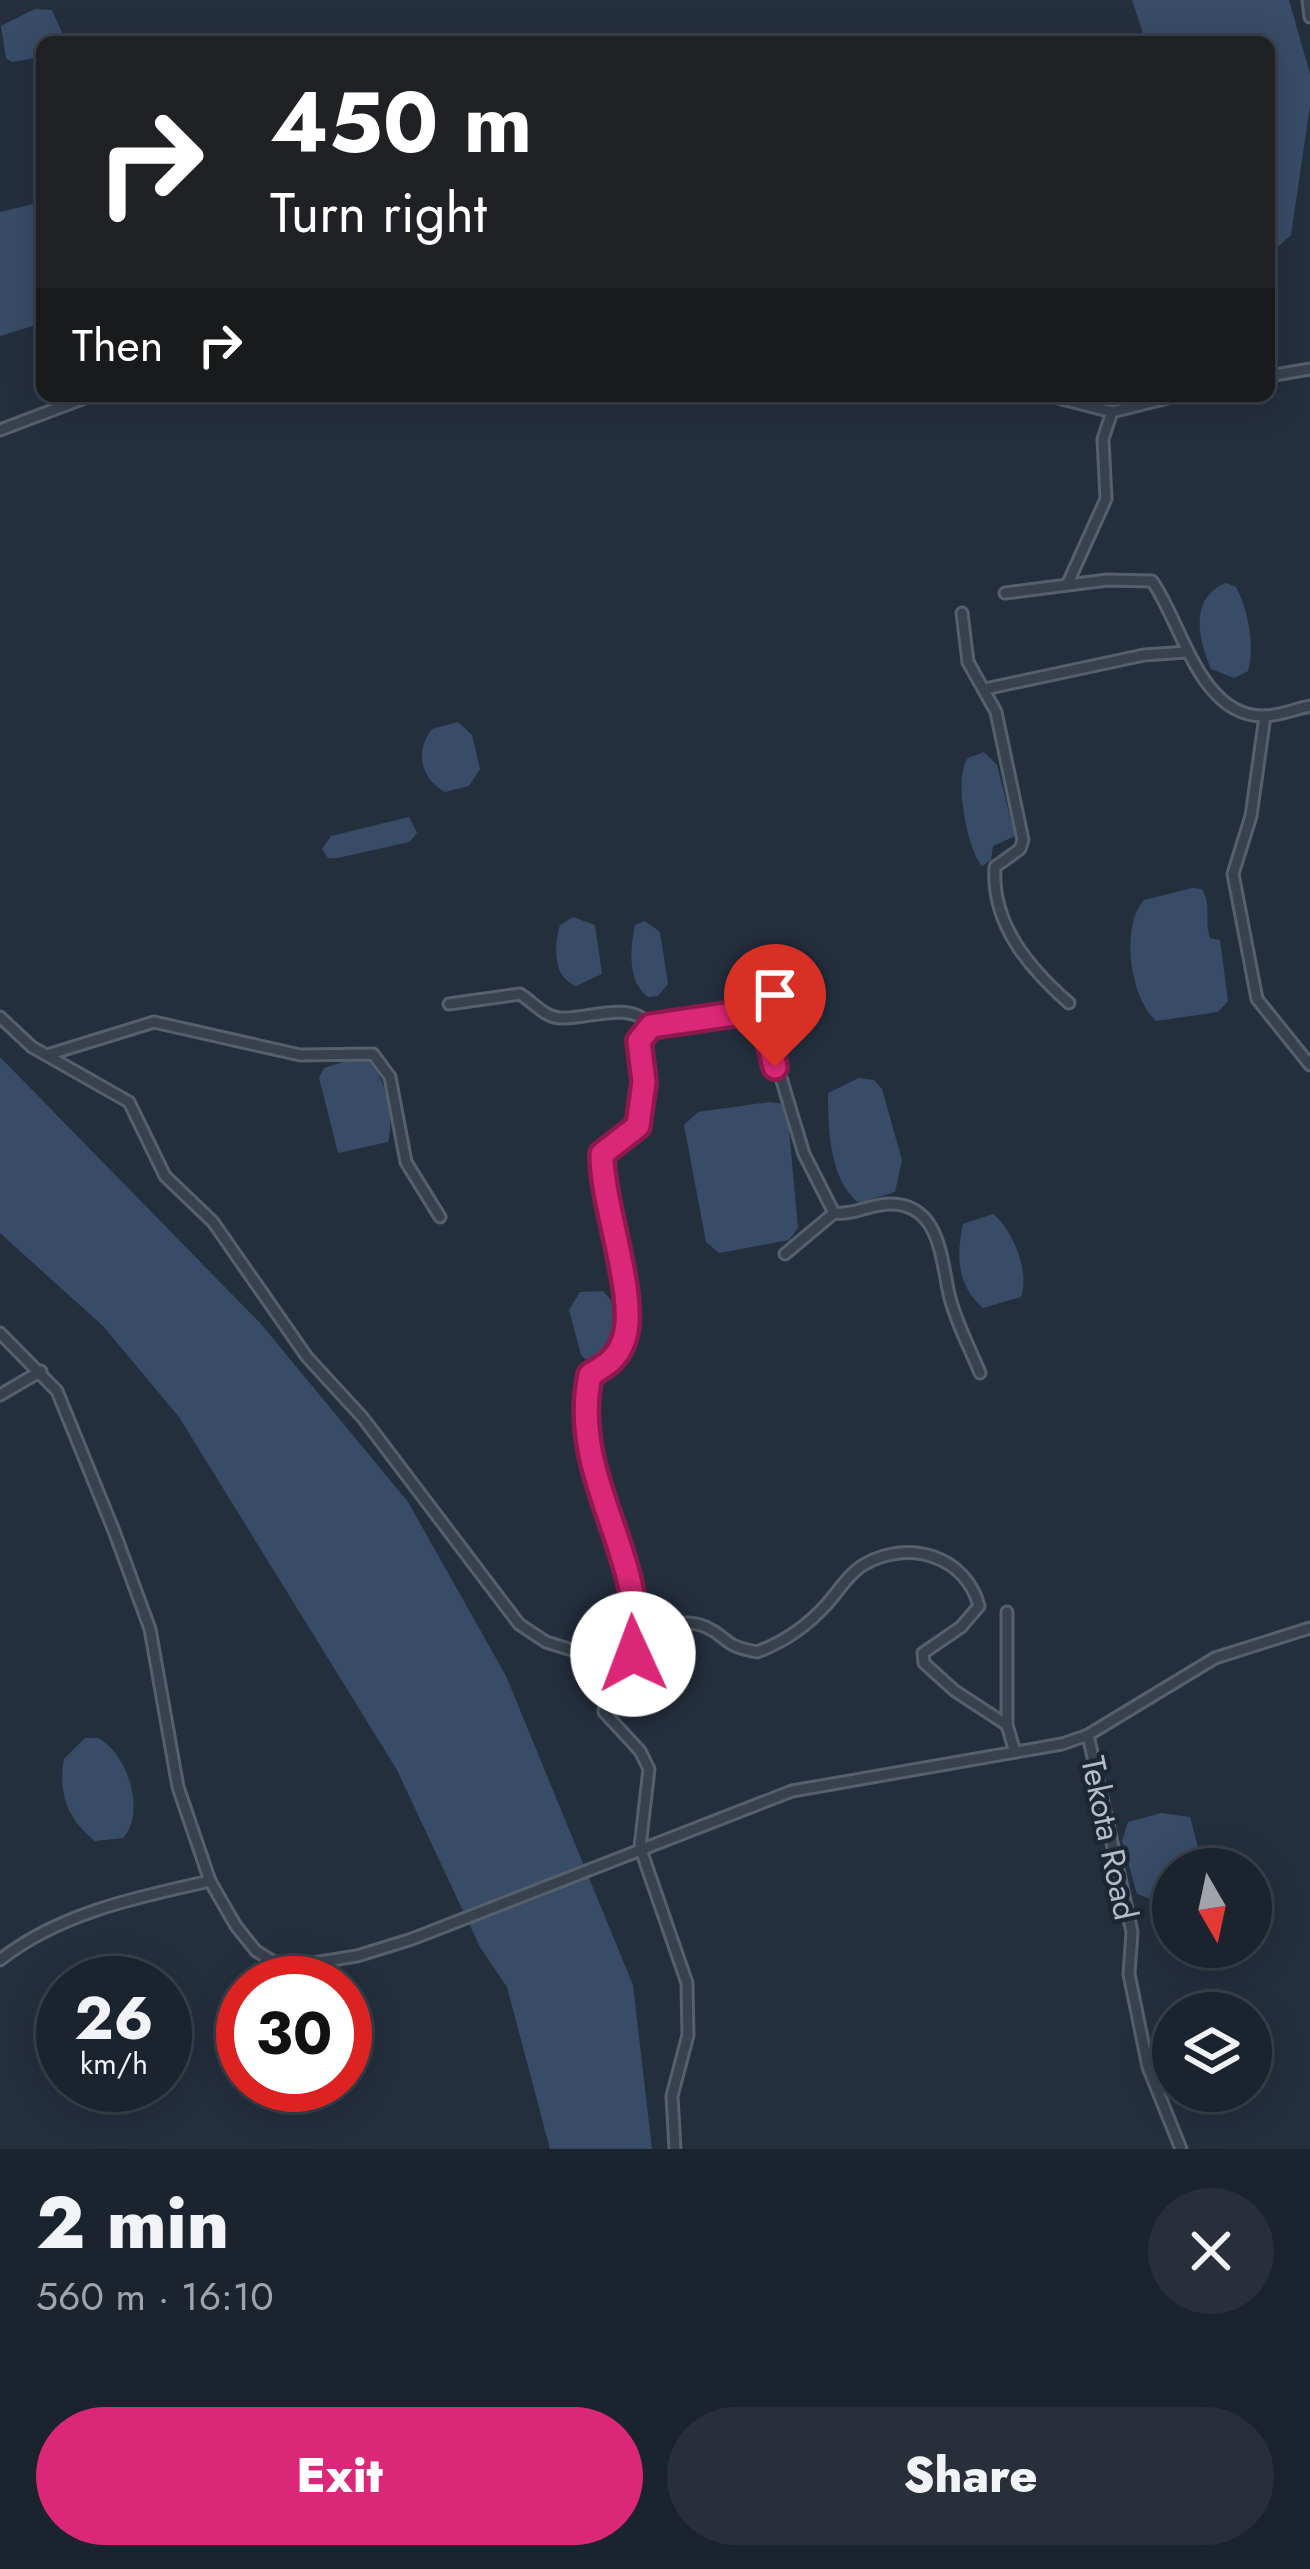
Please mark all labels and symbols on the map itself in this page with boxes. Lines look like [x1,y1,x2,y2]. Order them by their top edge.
pin [724,944,826,1067]
position arrow [570,1591,696,1717]
street label: Tekota Road [1069,1752,1150,1924]
north arrow [1152,1848,1272,1968]
speed limit sign: 30 [216,1956,372,2112]

